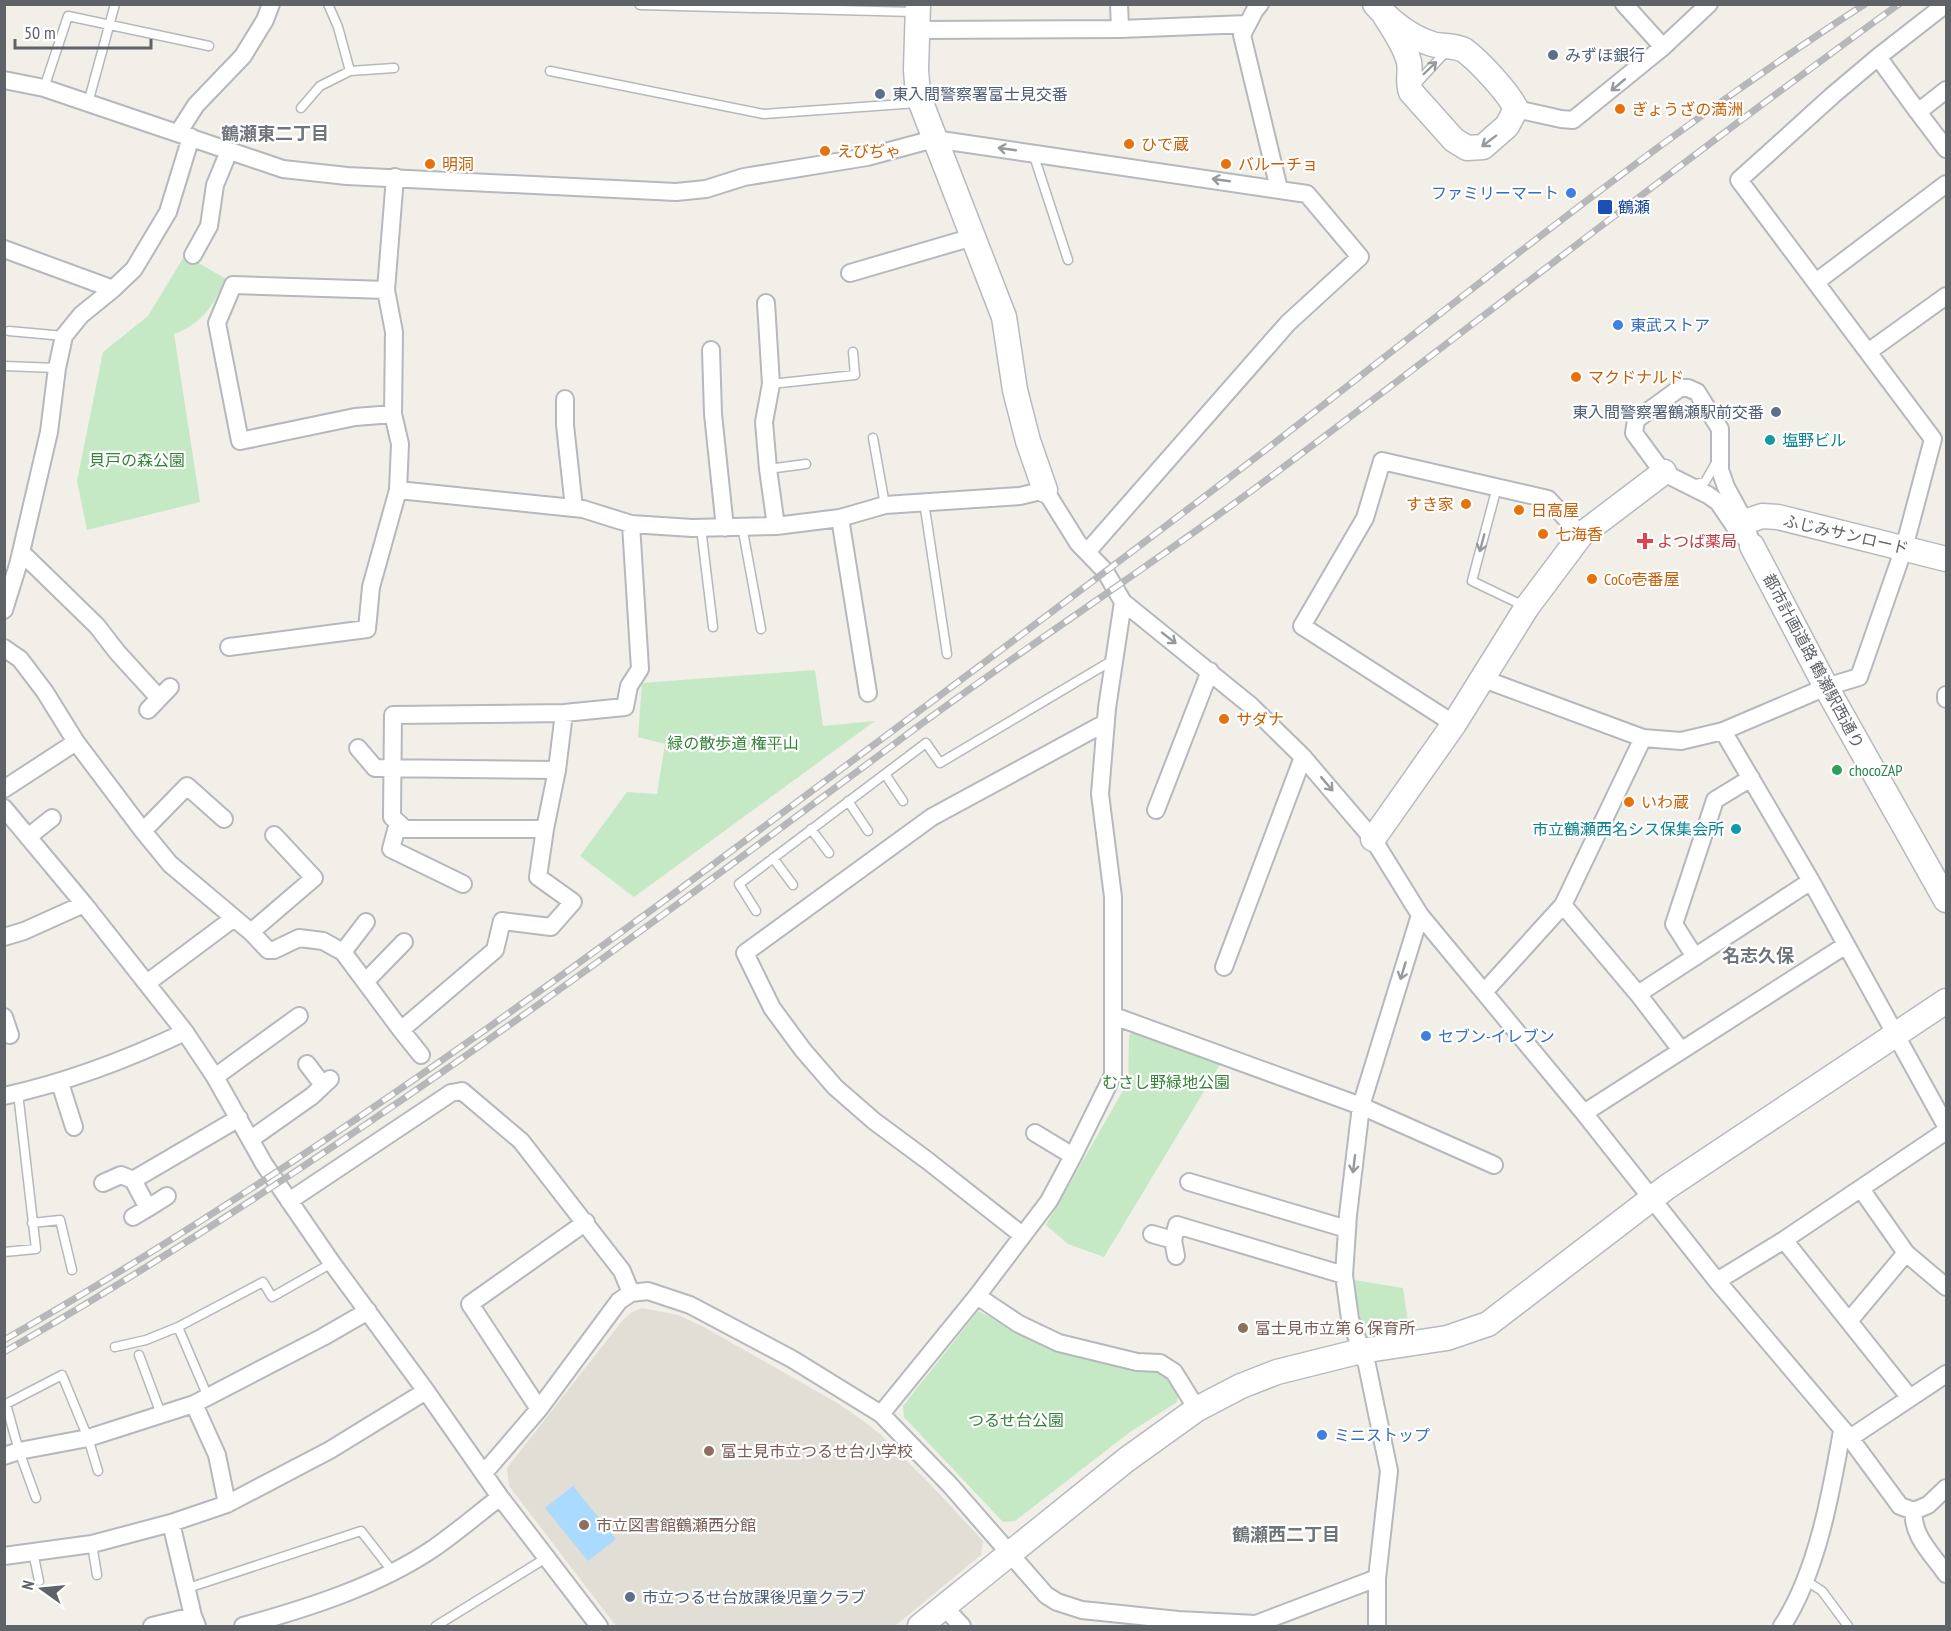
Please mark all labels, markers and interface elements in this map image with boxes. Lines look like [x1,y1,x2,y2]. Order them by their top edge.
scale bar [15,12,152,50]
text: 50 m [24,21,56,44]
place label: みずほ銀行 [1565,45,1645,65]
marker: みずほ銀行 [1546,48,1560,62]
one-way arrow [1423,60,1438,75]
one-way arrow [1610,78,1626,91]
place label: 東入間警察署富士見交番 [892,84,1068,104]
marker: 東入間警察署富士見交番 [873,87,887,101]
place label: ぎょうざの満洲 [1632,99,1743,119]
marker: ぎょうざの満洲 [1613,102,1627,116]
district label: 鶴瀬東二丁目 [221,122,329,145]
place label: ひで蔵 [1141,134,1189,154]
one-way arrow [1482,135,1498,147]
marker: ひで蔵 [1122,137,1136,151]
place label: えびぢゃ [837,141,901,161]
marker: えびぢゃ [818,144,832,158]
one-way arrow [998,144,1018,155]
place label: 明洞 [442,154,474,174]
place label: バルーチョ [1238,154,1318,174]
marker: 明洞 [423,157,437,171]
marker: バルーチョ [1219,157,1233,171]
one-way arrow [1212,175,1231,186]
place label: ファミリーマート [1431,183,1559,203]
marker: ファミリーマート [1564,186,1578,200]
place label: 鶴瀬 [1618,197,1650,217]
marker: 鶴瀬 [1596,198,1614,216]
place label: 東武ストア [1630,315,1710,335]
marker: 東武ストア [1611,318,1625,332]
place label: マクドナルド [1588,367,1684,387]
marker: マクドナルド [1569,370,1583,384]
place label: 東入間警察署鶴瀬駅前交番 [1572,402,1764,422]
marker: 東入間警察署鶴瀬駅前交番 [1769,405,1783,419]
place label: 塩野ビル [1782,430,1846,450]
marker: 塩野ビル [1763,433,1777,447]
park label: 貝戸の森公園 [89,450,185,470]
place label: すき家 [1406,494,1454,514]
marker: すき家 [1459,497,1473,511]
place label: 日高屋 [1531,500,1579,520]
marker: 日高屋 [1512,503,1526,517]
street label: ふじみサンロード [1781,510,1911,558]
place label: 七海香 [1555,524,1603,544]
marker: 七海香 [1536,527,1550,541]
place label: よつば薬局 [1657,531,1737,551]
one-way arrow [1476,533,1487,552]
marker: よつば薬局 [1638,534,1652,548]
place label: CoCo壱番屋 [1604,569,1680,589]
street label: 都市計画道路 鶴瀬駅西通り [1759,570,1869,752]
marker: CoCo壱番屋 [1585,572,1599,586]
one-way arrow [1160,632,1176,645]
place label: サダナ [1236,709,1284,729]
marker: サダナ [1217,712,1231,726]
park label: 緑の散歩道 権平山 [667,733,799,753]
place label: chocoZAP [1849,760,1903,780]
marker: chocoZAP [1830,763,1844,777]
one-way arrow [1320,776,1333,792]
place label: いわ蔵 [1641,792,1689,812]
marker: いわ蔵 [1622,795,1636,809]
place label: 市立鶴瀬西名シス保集会所 [1532,819,1724,839]
marker: 市立鶴瀬西名シス保集会所 [1729,822,1743,836]
district label: 名志久保 [1722,944,1795,967]
one-way arrow [1397,961,1408,980]
place label: セブン-イレブン [1438,1026,1555,1046]
marker: セブン-イレブン [1419,1029,1433,1043]
park label: むさし野緑地公園 [1102,1072,1230,1092]
one-way arrow [1348,1153,1359,1173]
place label: 富士見市立第６保育所 [1255,1318,1415,1338]
marker: 富士見市立第６保育所 [1236,1321,1250,1335]
park label: つるせ台公園 [968,1410,1064,1430]
place label: ミニストップ [1334,1425,1430,1445]
marker: ミニストップ [1315,1428,1329,1442]
place label: 富士見市立つるせ台小学校 [721,1441,913,1461]
marker: 富士見市立つるせ台小学校 [702,1444,716,1458]
place label: 市立図書館鶴瀬西分館 [596,1515,756,1535]
marker: 市立図書館鶴瀬西分館 [577,1518,591,1532]
district label: 鶴瀬西二丁目 [1232,1523,1340,1546]
north arrow [12,1559,72,1619]
text: N [17,1578,38,1592]
place label: 市立つるせ台放課後児童クラブ [642,1587,866,1607]
marker: 市立つるせ台放課後児童クラブ [623,1590,637,1604]

